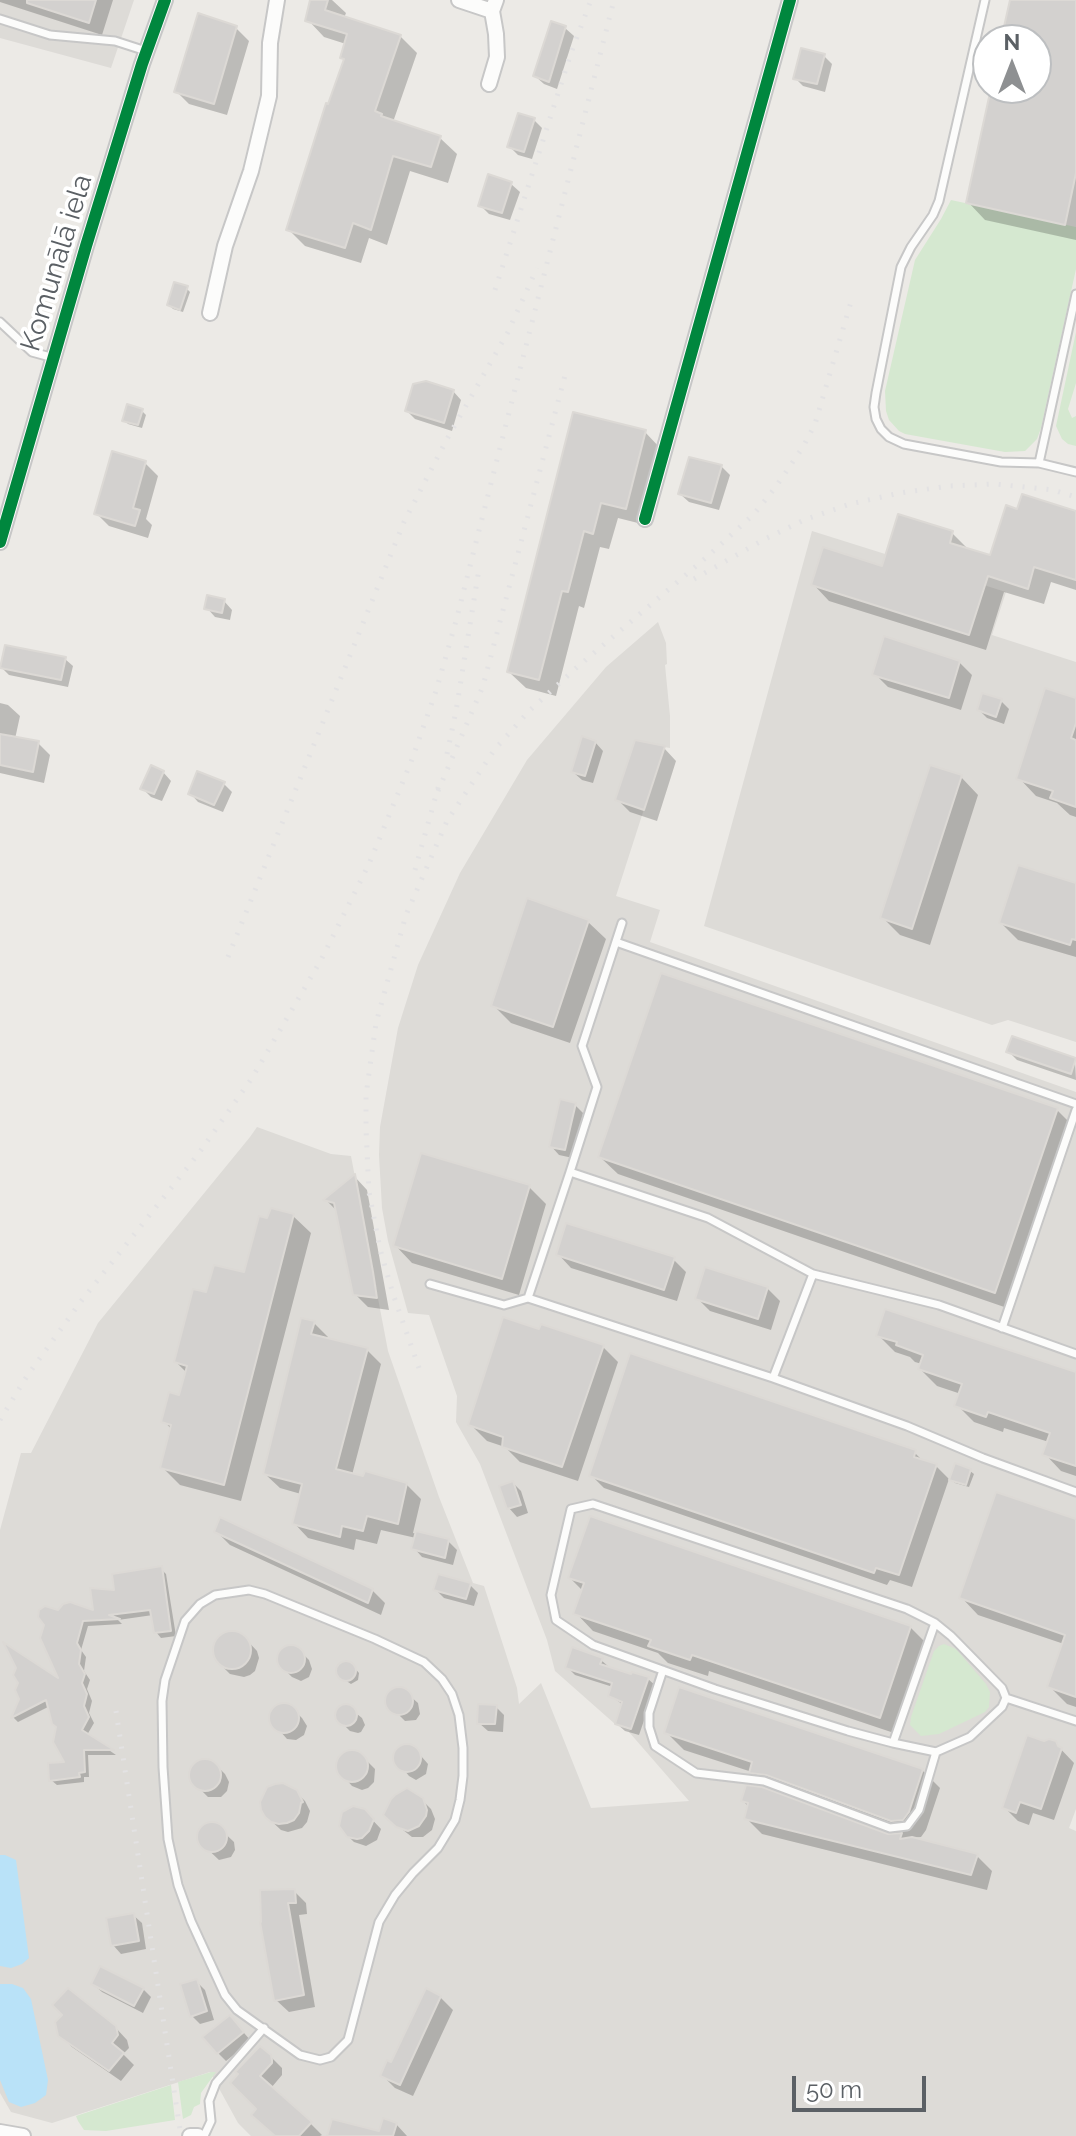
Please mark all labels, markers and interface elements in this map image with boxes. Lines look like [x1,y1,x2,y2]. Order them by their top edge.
north arrow [972,24,1052,104]
text: N [1004,29,1020,55]
street label: Komunālā iela [14,171,100,355]
scale bar [796,2060,930,2110]
text: 50 m [806,2075,862,2104]

